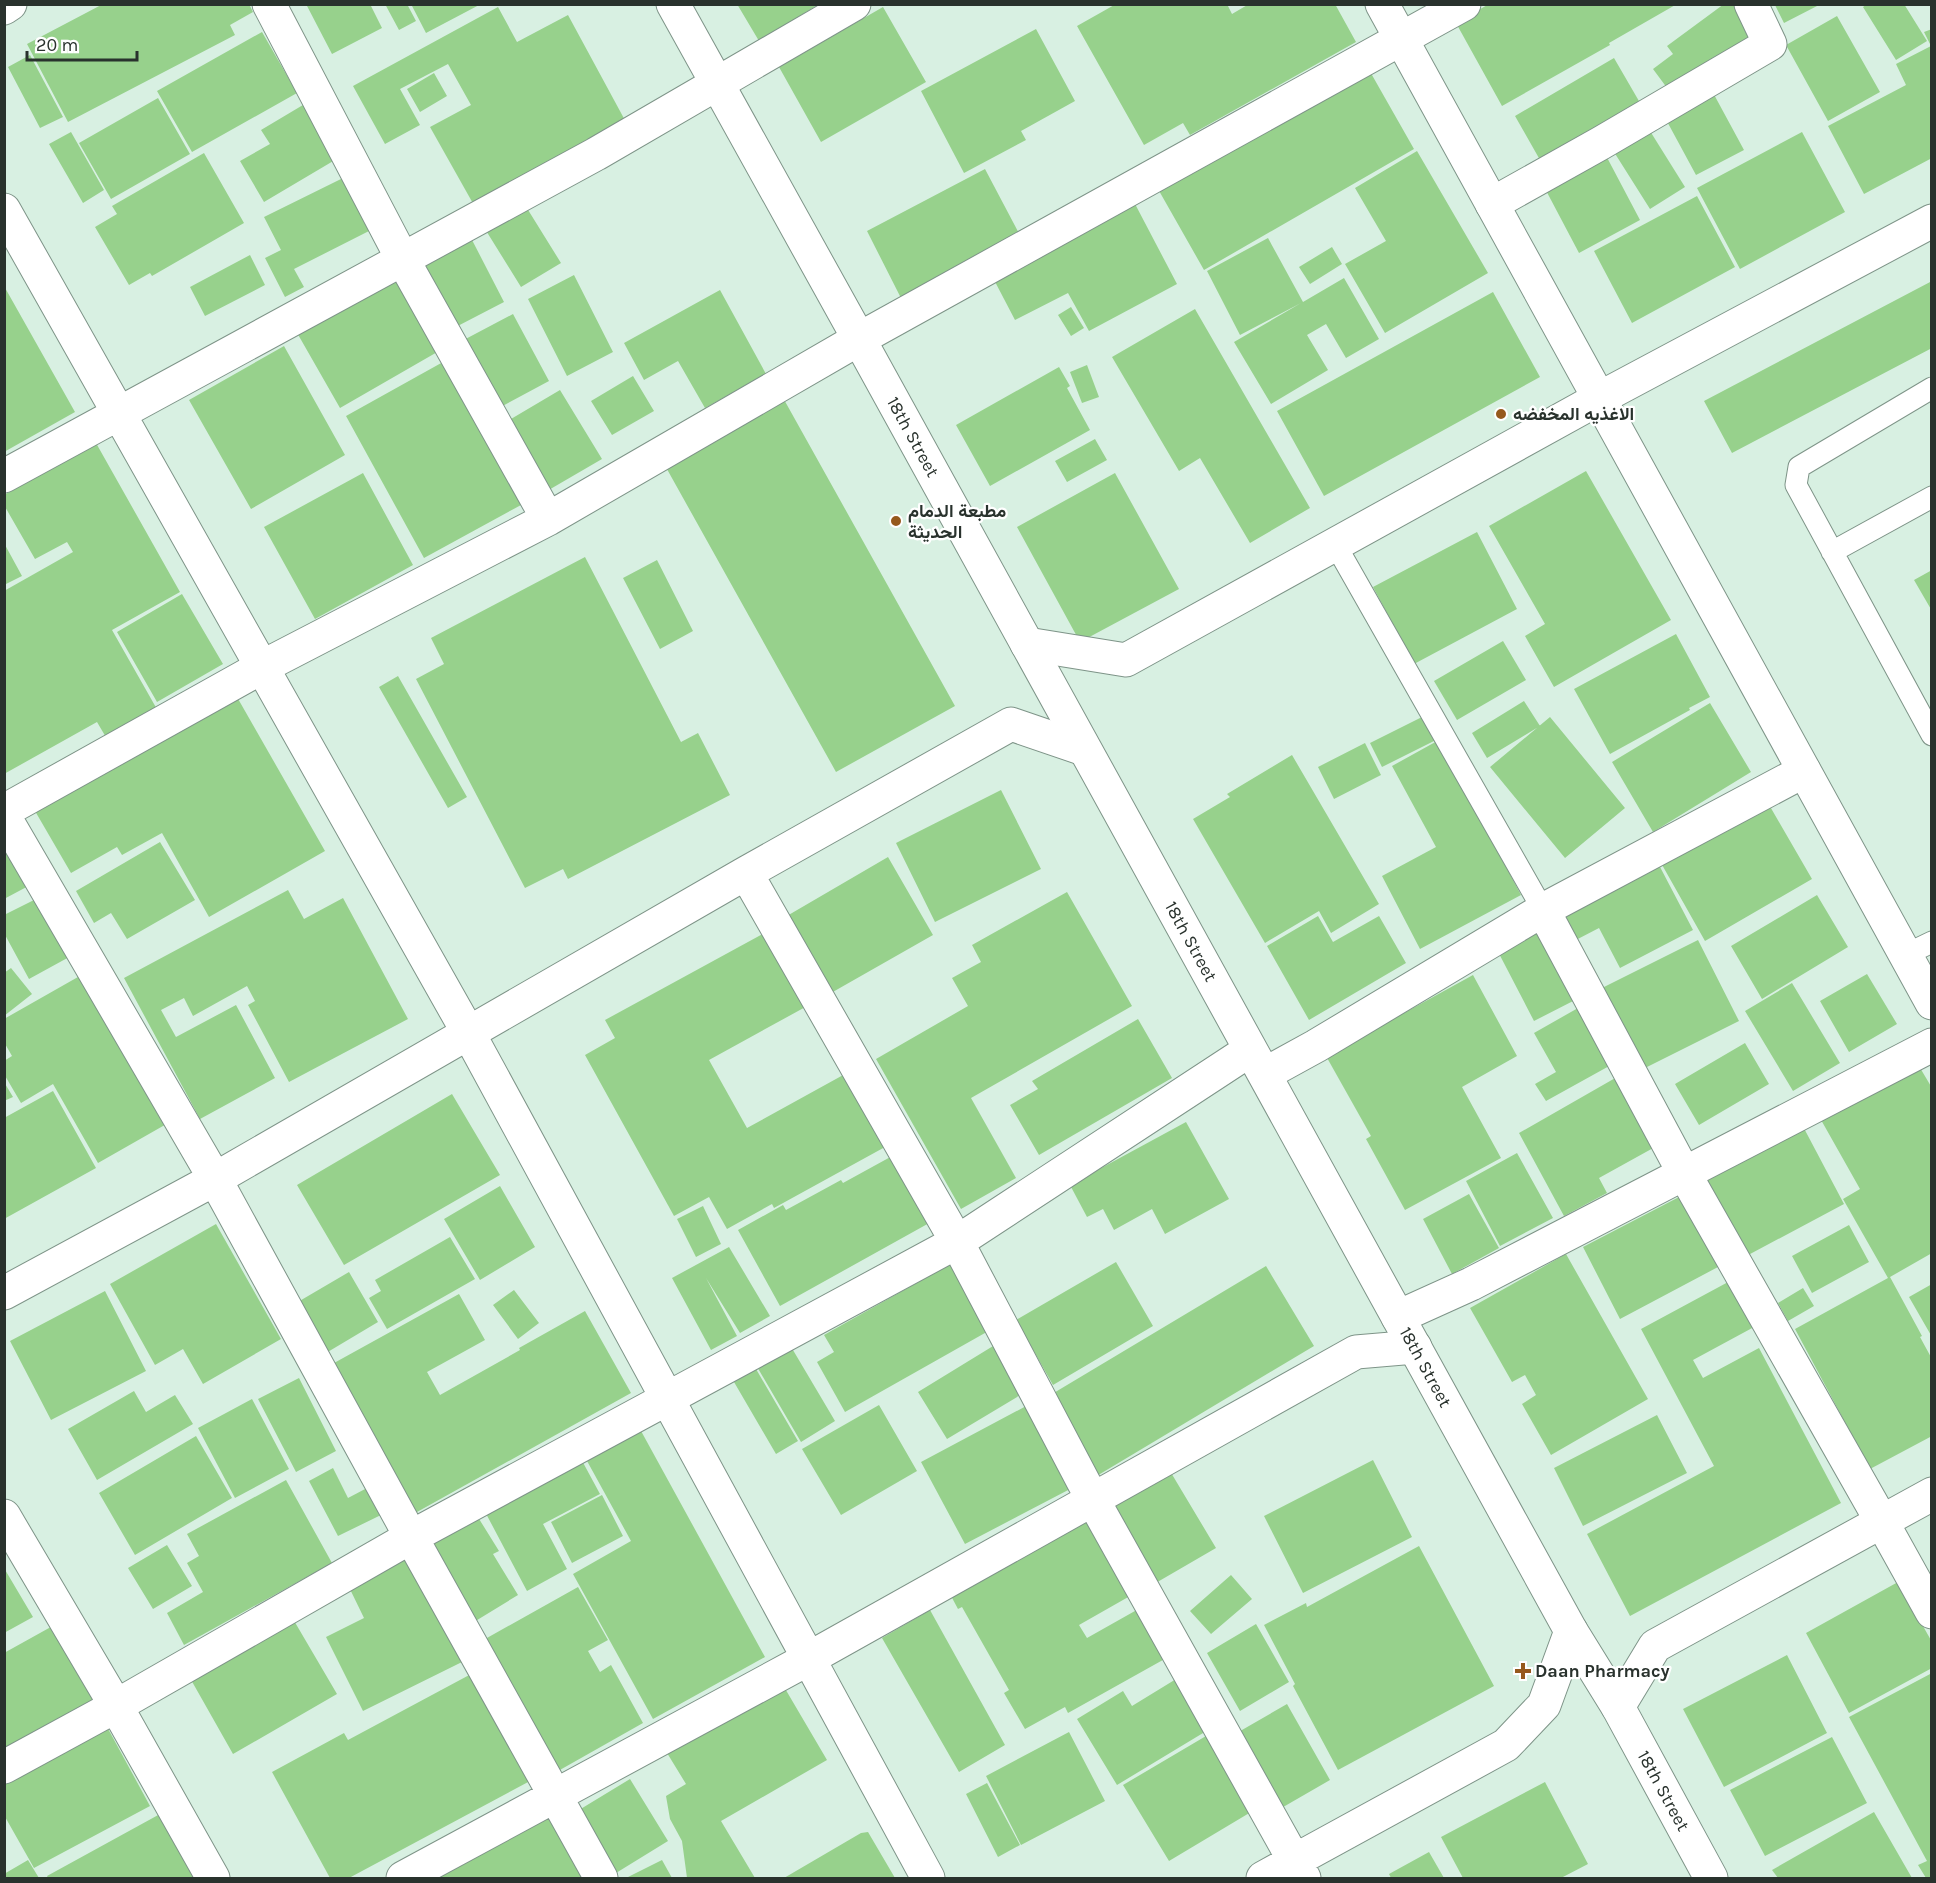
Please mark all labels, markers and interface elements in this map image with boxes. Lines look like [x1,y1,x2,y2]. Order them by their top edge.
scale bar [27,24,136,62]
text: 20 m [36,34,78,56]
street label: 18th Street [882,393,944,481]
place label: الاغذيه المخفضه [1513,403,1634,425]
marker: الاغذيه المخفضه [1494,407,1508,421]
place label: مطبعة الدمام الحديثة [908,500,1006,543]
marker: مطبعة الدمام الحديثة [889,514,903,528]
street label: 18th Street [1160,897,1222,986]
street label: 18th Street [1395,1323,1457,1411]
place label: Daan Pharmacy [1535,1660,1670,1682]
marker: Daan Pharmacy [1516,1664,1530,1678]
street label: 18th Street [1633,1747,1694,1835]

